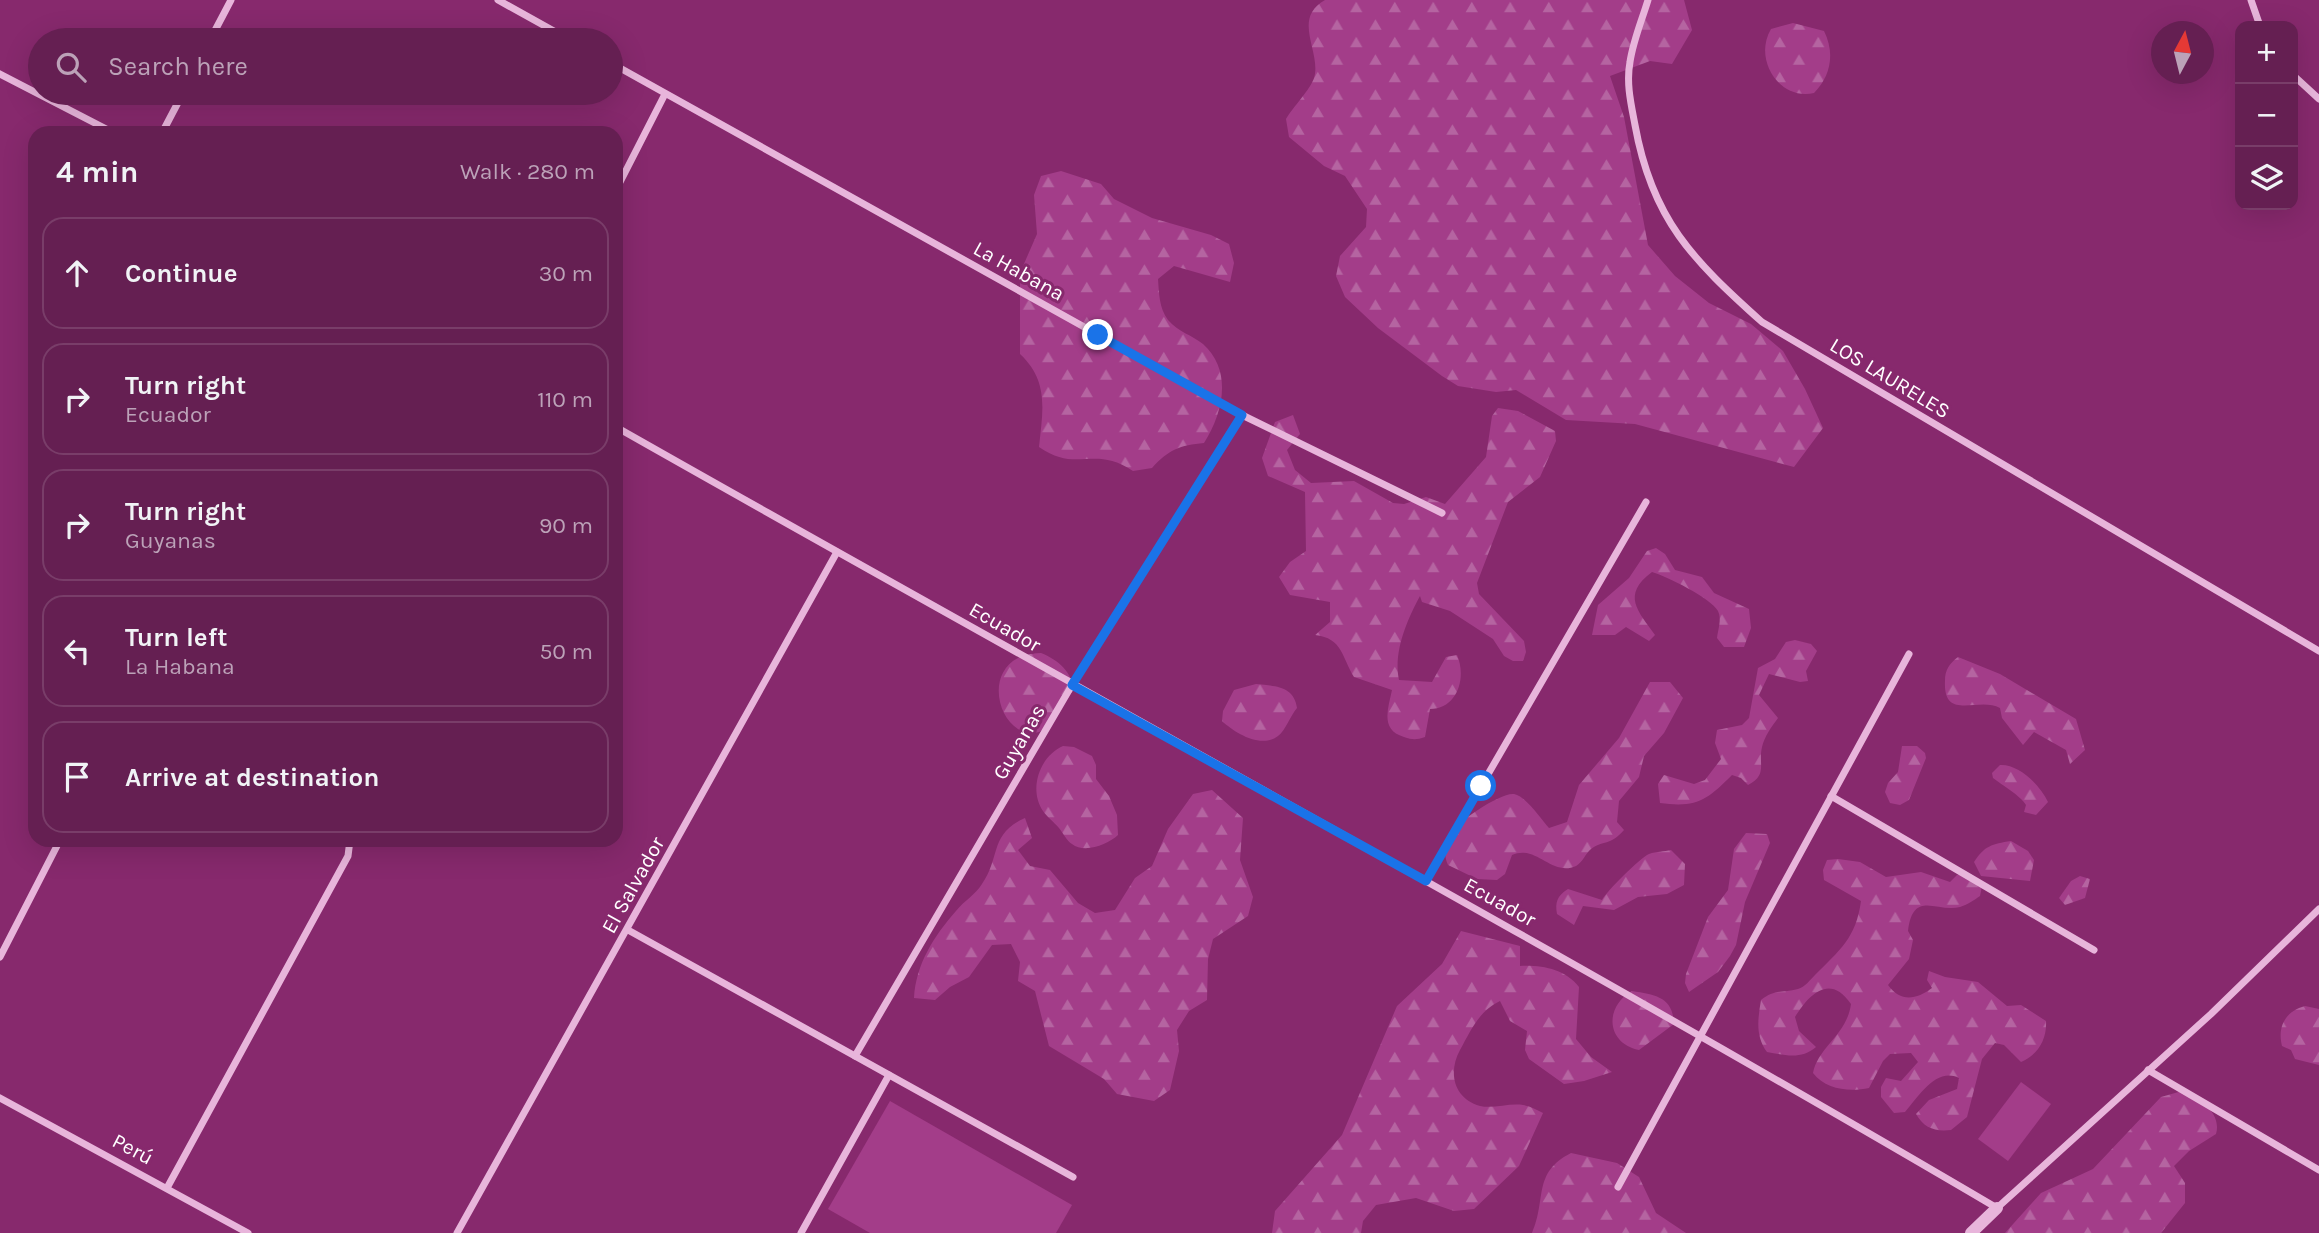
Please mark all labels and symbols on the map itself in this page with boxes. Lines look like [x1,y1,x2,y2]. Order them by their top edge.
north arrow [2151,21,2214,84]
street label: La Habana [969,236,1069,306]
route end [1082,319,1113,350]
street label: LOS LAURELES [1826,333,1954,423]
street label: Ecuador [965,597,1045,657]
street label: Guyanas [988,700,1050,784]
route start [1465,770,1496,801]
street label: El Salvador [597,832,669,937]
street label: Ecuador [1460,872,1540,932]
street label: Perú [109,1128,157,1170]

